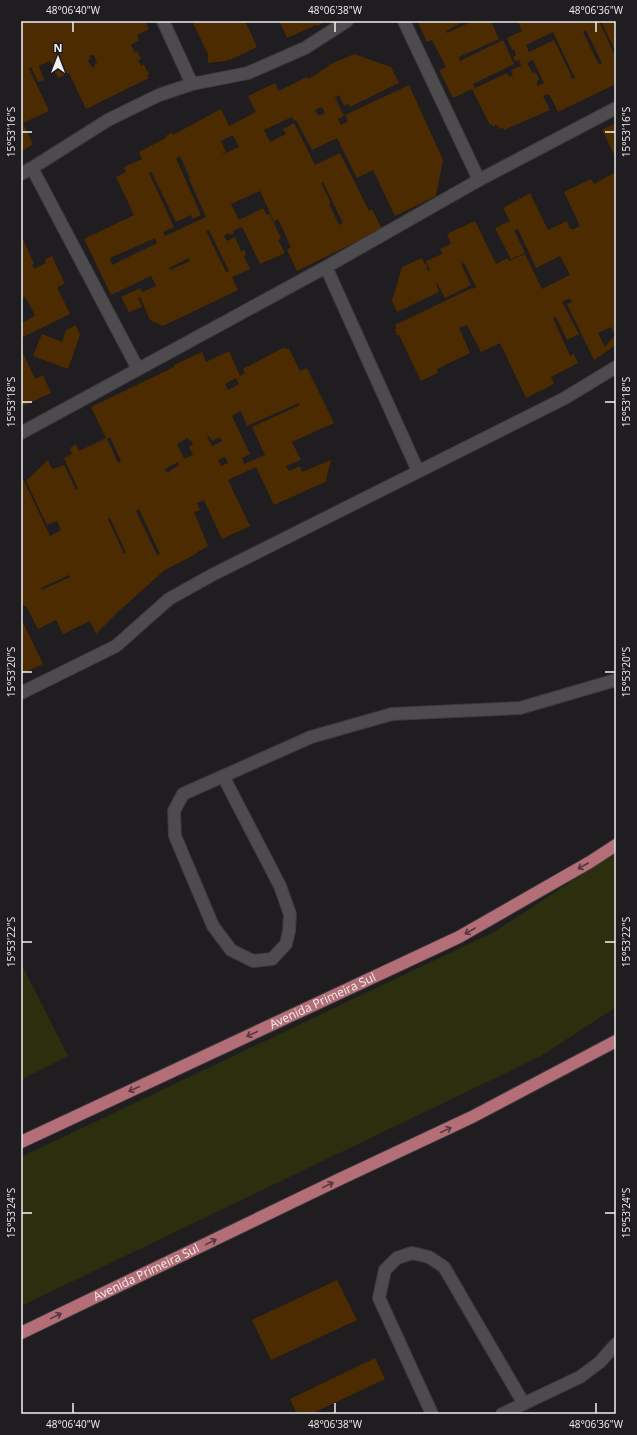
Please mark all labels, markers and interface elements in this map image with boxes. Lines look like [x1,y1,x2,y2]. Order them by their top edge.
text: 48°06'40"W [46,3,101,17]
text: 48°06'38"W [308,3,363,17]
text: 48°06'36"W [569,3,624,17]
north arrow [38,38,78,78]
text: N [54,40,62,55]
text: 15°53'16"S [4,107,18,157]
text: 15°53'16"S [619,107,633,157]
text: 15°53'18"S [4,377,18,427]
text: 15°53'18"S [619,377,633,427]
text: 15°53'20"S [4,647,18,697]
text: 15°53'20"S [619,647,633,697]
one-way arrow [577,863,589,871]
text: 15°53'22"S [4,917,18,967]
text: 15°53'22"S [619,917,633,967]
one-way arrow [465,927,477,935]
street label: Avenida Primeira Sul [266,968,378,1033]
one-way arrow [246,1031,258,1038]
one-way arrow [128,1086,140,1093]
one-way arrow [439,1126,451,1133]
one-way arrow [322,1181,334,1188]
text: 15°53'24"S [4,1188,18,1238]
text: 15°53'24"S [619,1188,633,1238]
one-way arrow [205,1238,217,1245]
street label: Avenida Primeira Sul [90,1239,202,1305]
one-way arrow [50,1312,62,1319]
text: 48°06'40"W [46,1417,101,1431]
text: 48°06'38"W [308,1417,363,1431]
text: 48°06'36"W [569,1417,624,1431]

